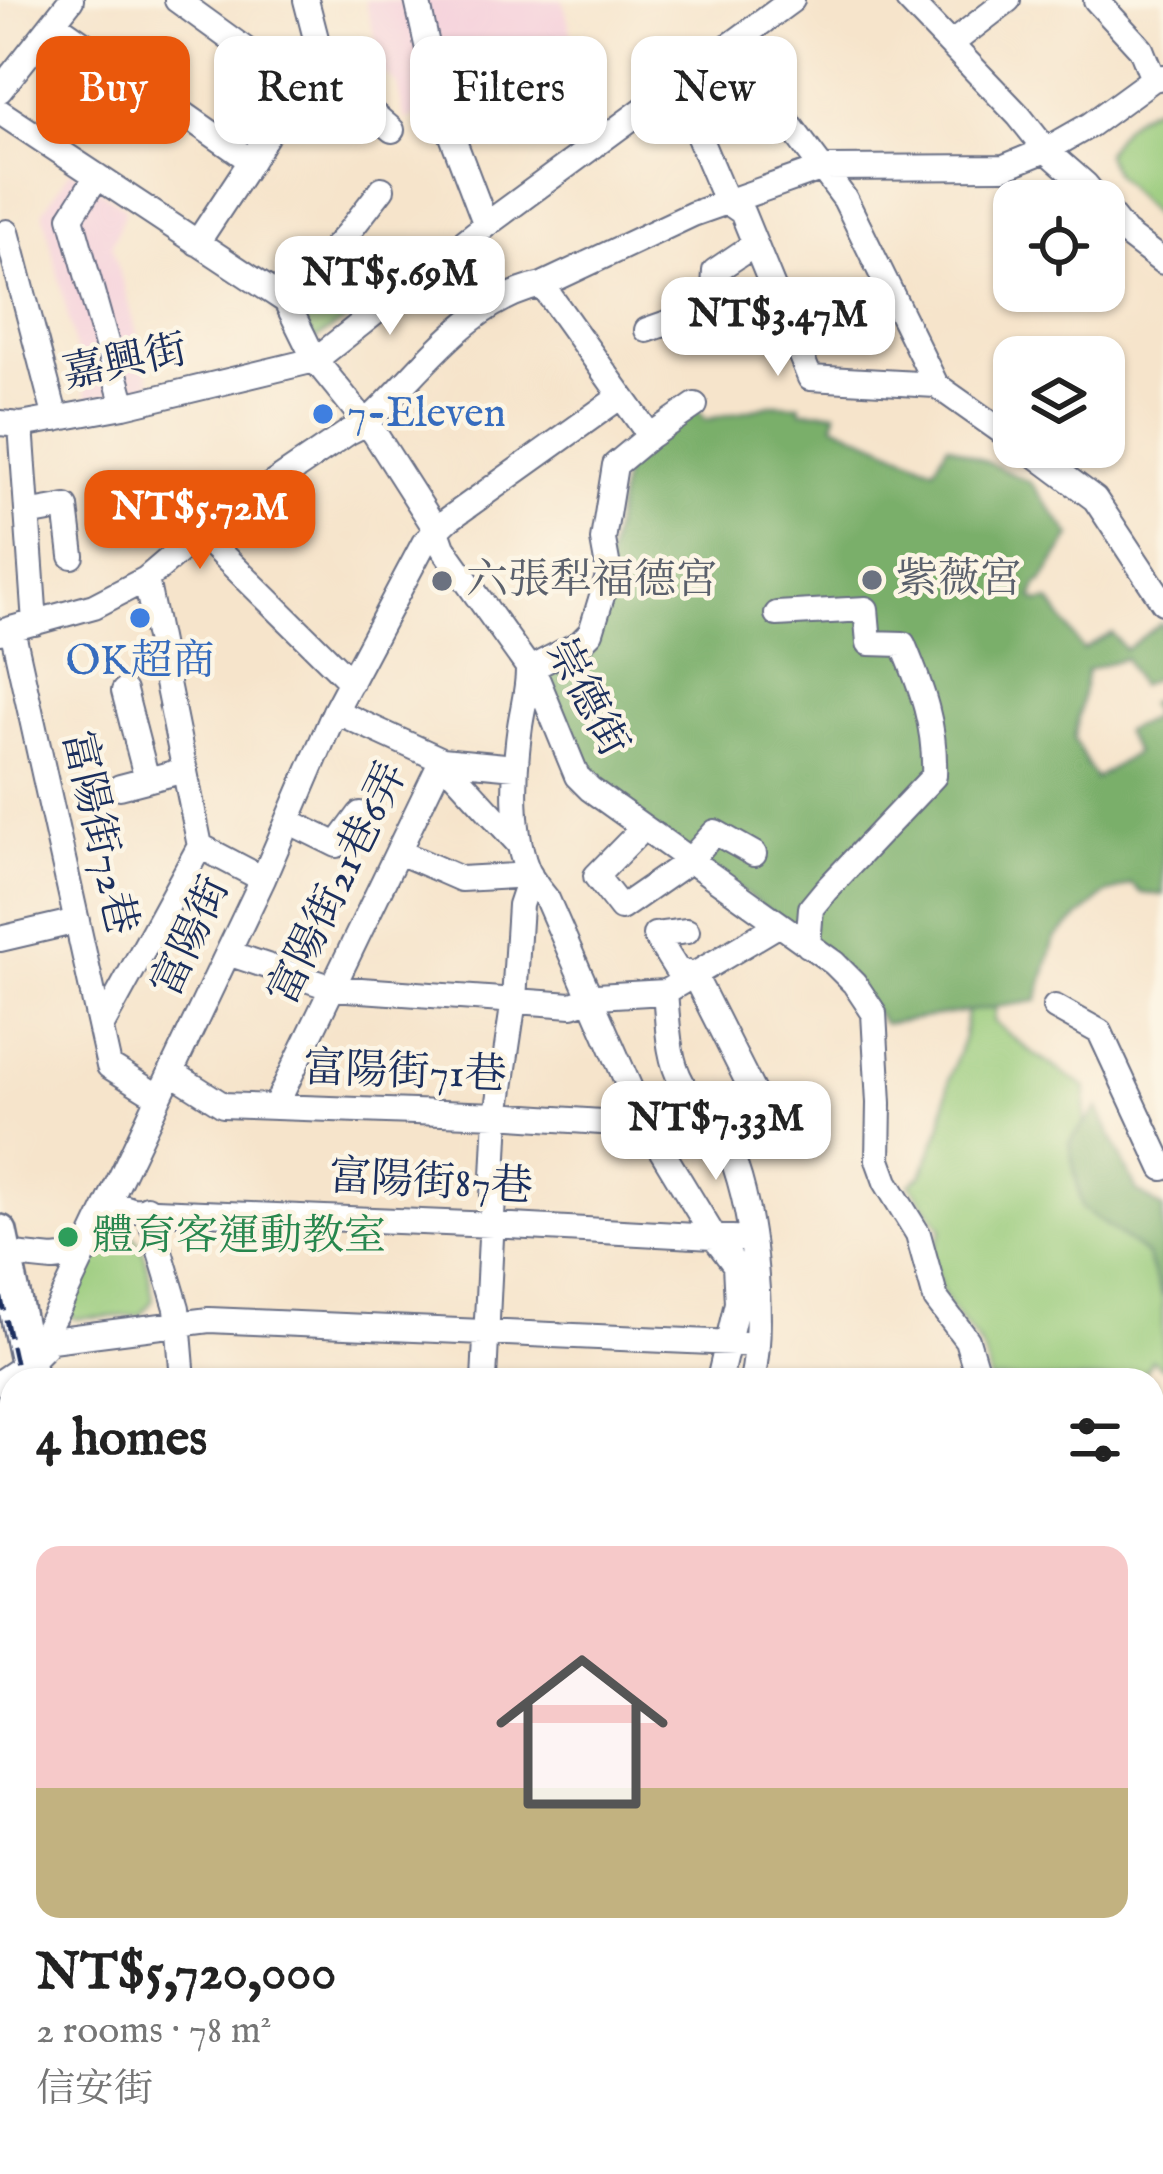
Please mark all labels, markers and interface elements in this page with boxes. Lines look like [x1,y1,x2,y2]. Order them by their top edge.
chip: Buy [36,36,190,144]
chip: Rent [214,36,386,144]
chip: Filters [410,36,607,144]
chip: New [631,36,797,144]
map controls [993,180,1125,468]
button: locate [993,180,1125,312]
pin: NT$5.69M [266,236,514,338]
text: NT$5.69M [302,250,478,299]
pin: NT$3.47M [654,277,902,379]
text: NT$3.47M [688,291,868,340]
street label: 嘉興街 [58,324,192,402]
button: layers [993,336,1125,468]
place label: 7-Eleven [347,388,506,441]
marker: 7-Eleven [310,401,336,427]
pin: NT$5.72M [76,470,324,572]
text: NT$5.72M [111,484,289,533]
place label: 紫薇宮 [896,554,1022,607]
place label: 六張犁福德宮 [466,555,718,608]
marker: 紫薇宮 [859,567,885,593]
marker: 六張犁福德宮 [429,568,455,594]
marker: OK超商 [127,605,153,631]
street label: 崇德街 [533,630,639,766]
place label: OK超商 [66,636,214,689]
street label: 富陽街72巷 [49,726,147,940]
street label: 富陽街21巷6弄 [258,754,420,1014]
street label: 富陽街 [141,869,243,1005]
street label: 富陽街71巷 [302,1043,508,1103]
pin: NT$7.33M [592,1081,840,1183]
text: NT$7.33M [628,1095,804,1144]
street label: 富陽街87巷 [328,1151,534,1215]
place label: 體育客運動教室 [92,1211,386,1264]
marker: 體育客運動教室 [55,1224,81,1250]
icon: filters [1062,1407,1128,1473]
text: 4 homes [36,1408,207,1473]
icon: home [474,1624,690,1840]
text: NT$5,720,000 [36,1942,336,2007]
text: 2 rooms · 78 m² [36,2007,272,2056]
text: 信安街 [36,2066,153,2115]

